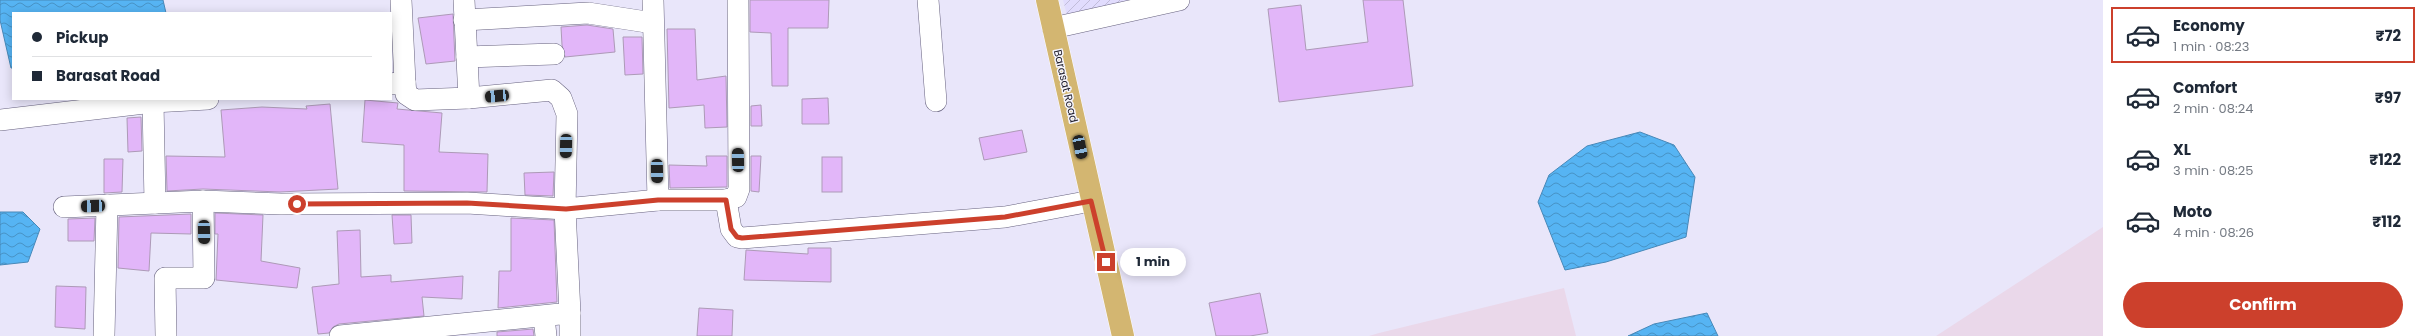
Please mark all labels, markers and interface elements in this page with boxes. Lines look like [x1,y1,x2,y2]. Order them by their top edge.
text: Economy [2173,15,2245,36]
icon: car [2125,17,2161,53]
text: ₹72 [2375,25,2401,46]
text: Pickup [56,27,108,48]
text: 1 min · 08:23 [2173,37,2250,56]
street label: Barasat Road [1050,48,1082,124]
text: Barasat Road [56,65,160,86]
text: Comfort [2173,77,2237,98]
icon: car [2125,79,2161,115]
text: ₹97 [2375,87,2401,108]
car [485,89,509,103]
text: 2 min · 08:24 [2173,99,2253,118]
car [560,134,572,158]
car [1072,134,1088,160]
text: XL [2173,139,2191,160]
icon: car [2125,141,2161,177]
car [732,148,744,172]
text: ₹122 [2369,149,2401,170]
car [651,159,663,183]
text: 3 min · 08:25 [2173,161,2254,180]
route start [288,195,306,213]
car [81,200,105,212]
text: Moto [2173,201,2212,222]
icon: car [2125,203,2161,239]
text: ₹112 [2372,211,2401,232]
car [198,220,210,244]
text: 4 min · 08:26 [2173,223,2254,242]
callout: 1 min [1120,248,1186,276]
text: 1 min [1136,252,1170,271]
route end [1097,253,1115,271]
button: Confirm [2123,282,2403,328]

